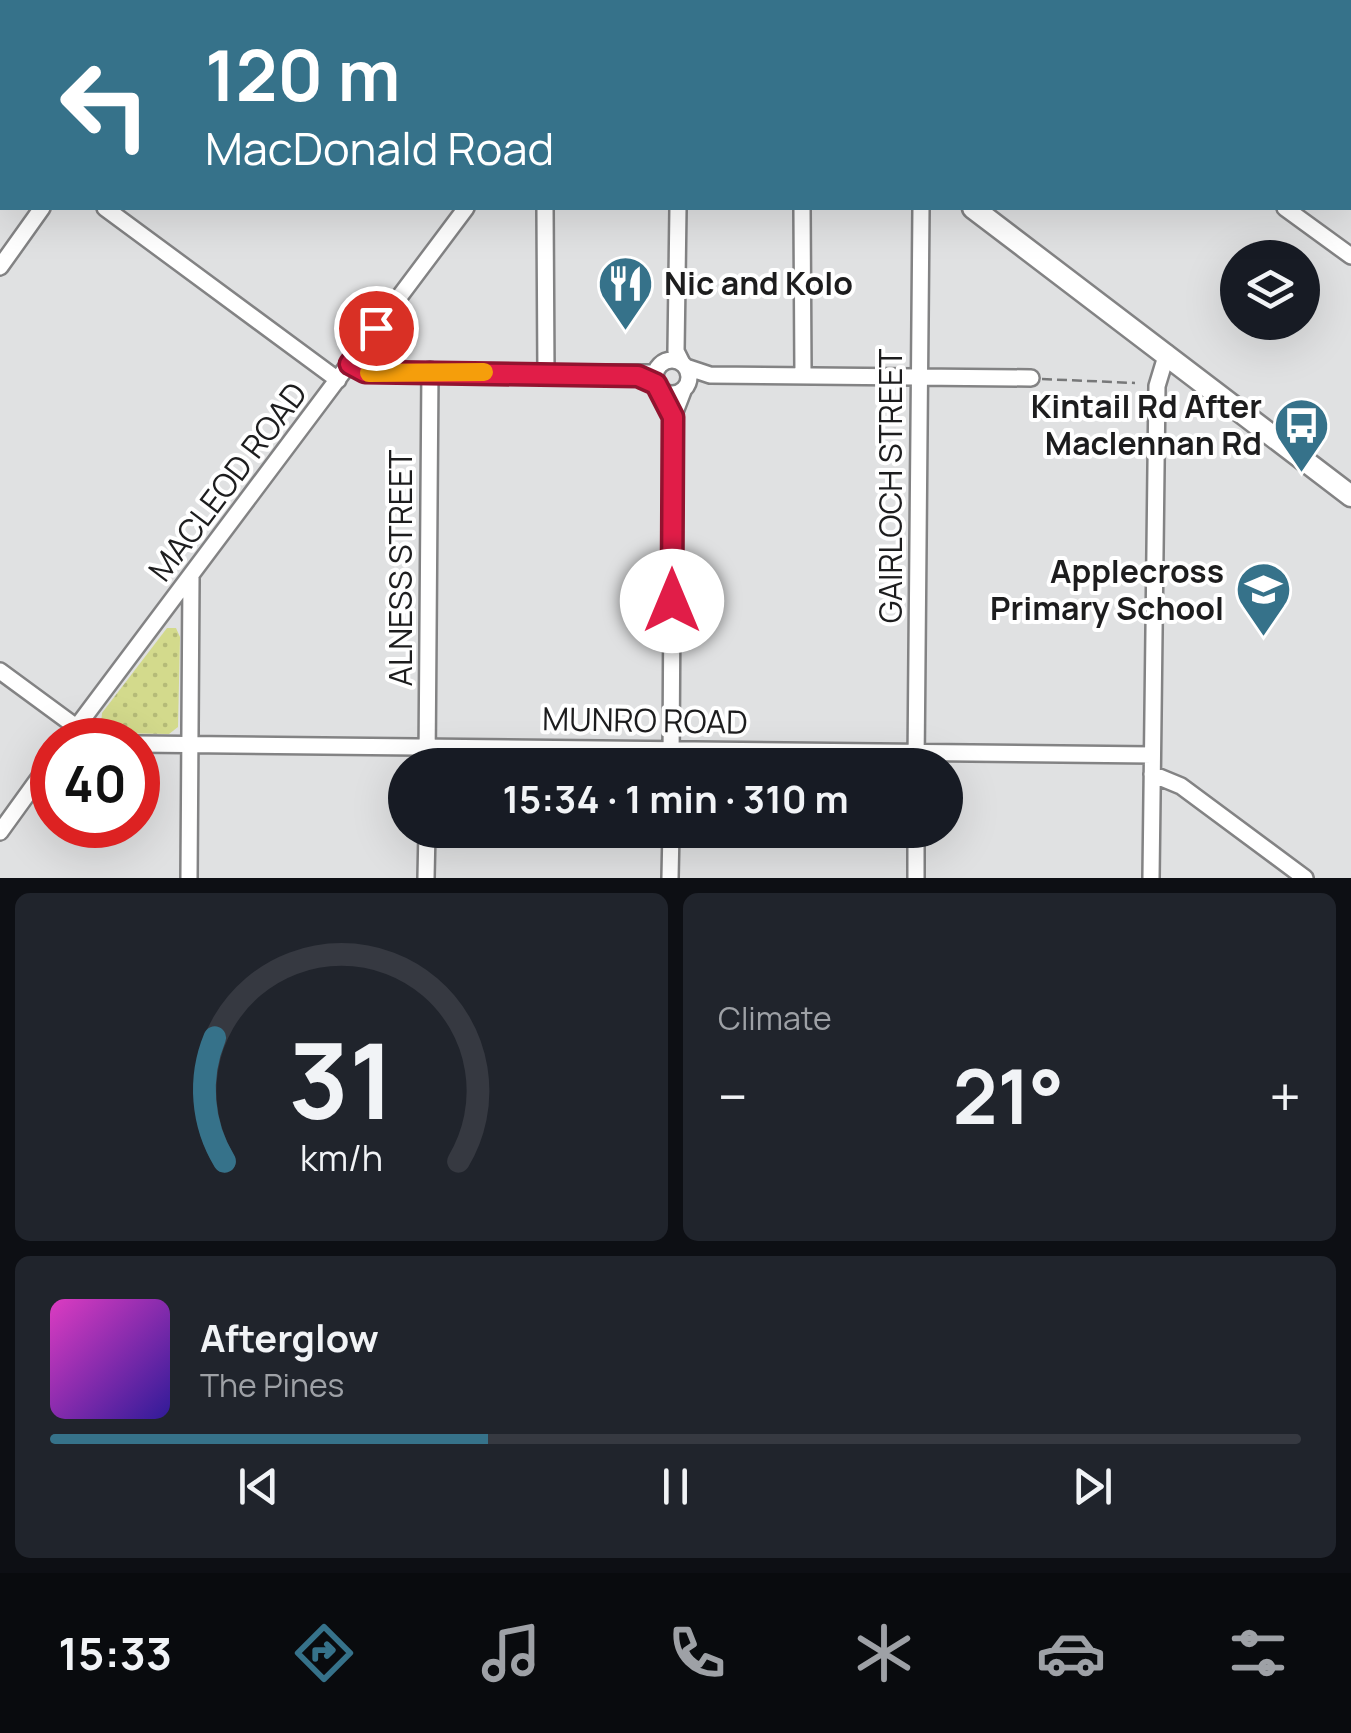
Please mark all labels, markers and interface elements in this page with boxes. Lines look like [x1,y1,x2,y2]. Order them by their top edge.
text: 120 m [205,26,400,122]
icon: left [40,40,170,170]
text: MacDonald Road [205,117,554,179]
map controls [1220,240,1320,340]
button: layers [1220,240,1320,340]
restaurant icon: Nic and Kolo [595,254,655,333]
place label: Nic and Kolo [664,261,853,305]
pin [334,286,419,371]
icon: arrive [349,301,404,356]
street label: GAIRLOCH STREET [868,349,912,623]
street label: MACLEOD ROAD [138,373,317,590]
place label: Kintail Rd After Maclennan Rd [1031,384,1262,465]
bus stop icon: Kintail Rd After Maclennan Rd [1271,395,1331,474]
street label: ALNESS STREET [378,450,422,686]
position arrow [620,549,724,653]
place label: Applecross Primary School [990,549,1224,630]
school or university icon: Applecross Primary School [1233,560,1293,639]
street label: MUNRO ROAD [542,696,748,744]
speed limit sign: 40 [30,718,160,848]
text: 15:34 · 1 min · 310 m [502,772,849,824]
text: Climate [718,996,832,1040]
text: 31 [288,1008,395,1150]
text: 21° [953,1044,1064,1147]
text: − [718,1058,748,1134]
text: + [1269,1058,1301,1134]
text: km/h [300,1133,383,1182]
text: Afterglow [200,1311,379,1363]
text: The Pines [200,1363,344,1407]
icon: previous [231,1459,286,1514]
icon: pause [648,1459,703,1514]
icon: next [1065,1459,1120,1514]
icon: directions [289,1618,359,1688]
icon: music [476,1618,546,1688]
icon: phone [662,1618,732,1688]
icon: climate [849,1618,919,1688]
icon: car [1036,1618,1106,1688]
icon: filters [1223,1618,1293,1688]
text: 15:33 [58,1622,172,1684]

